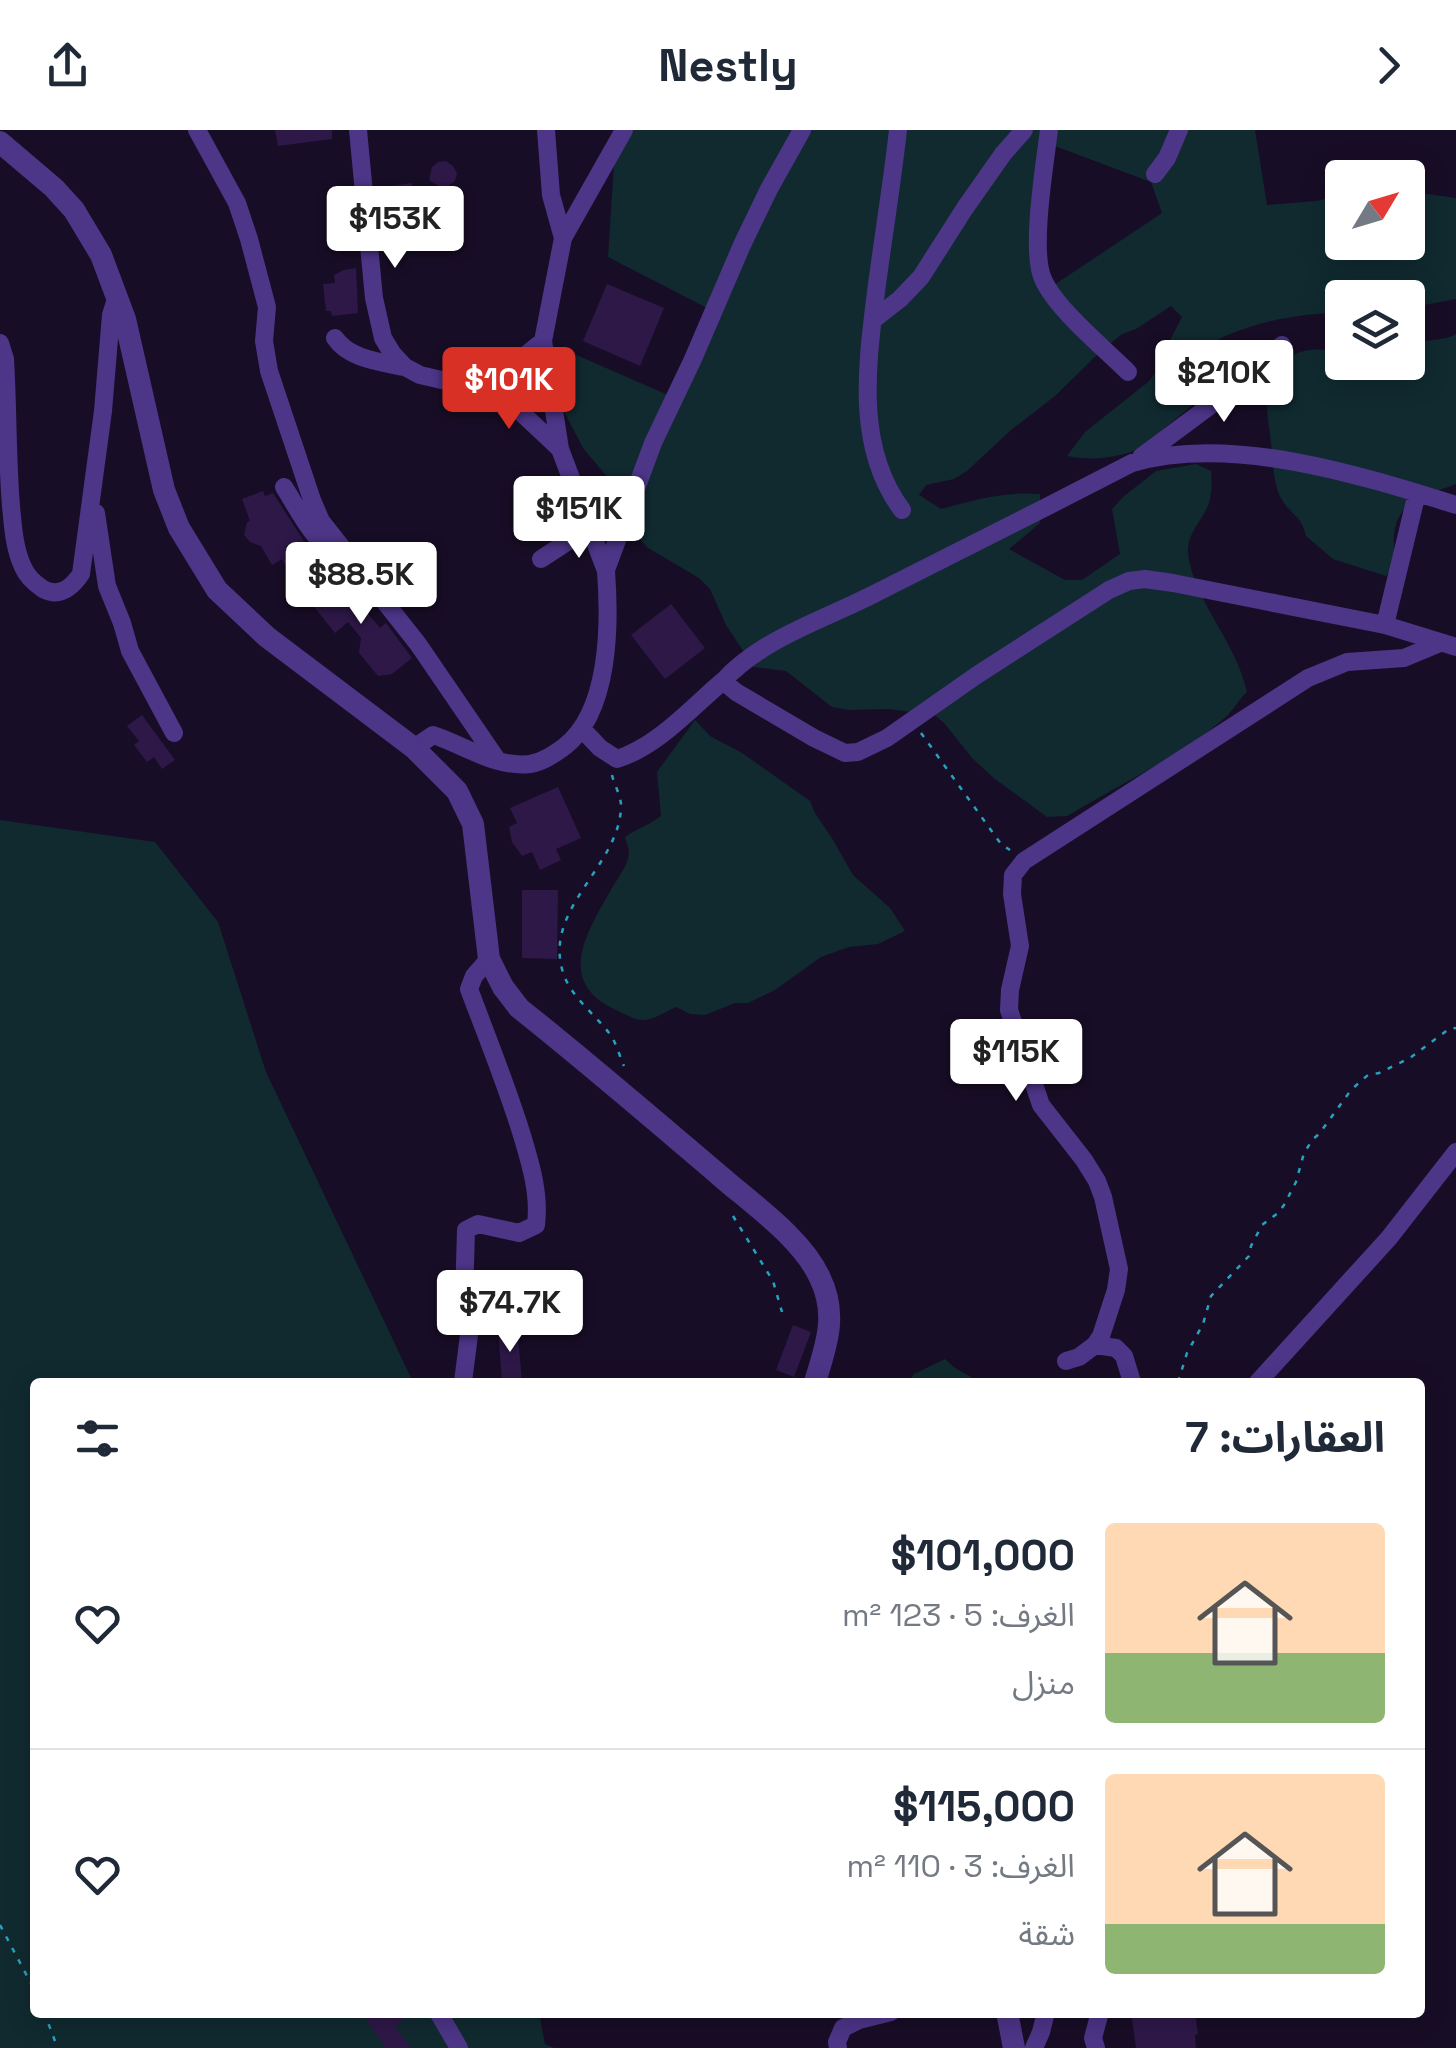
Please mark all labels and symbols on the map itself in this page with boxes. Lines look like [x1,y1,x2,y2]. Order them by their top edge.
north arrow [1325,160,1425,260]
pin: $153K [325,186,465,271]
pin: $210K [1154,340,1294,425]
pin: $101K [439,347,579,432]
pin: $151K [509,476,649,561]
pin: $88.5K [280,542,442,627]
pin: $115K [946,1019,1086,1104]
pin: $74.7K [429,1270,591,1355]

